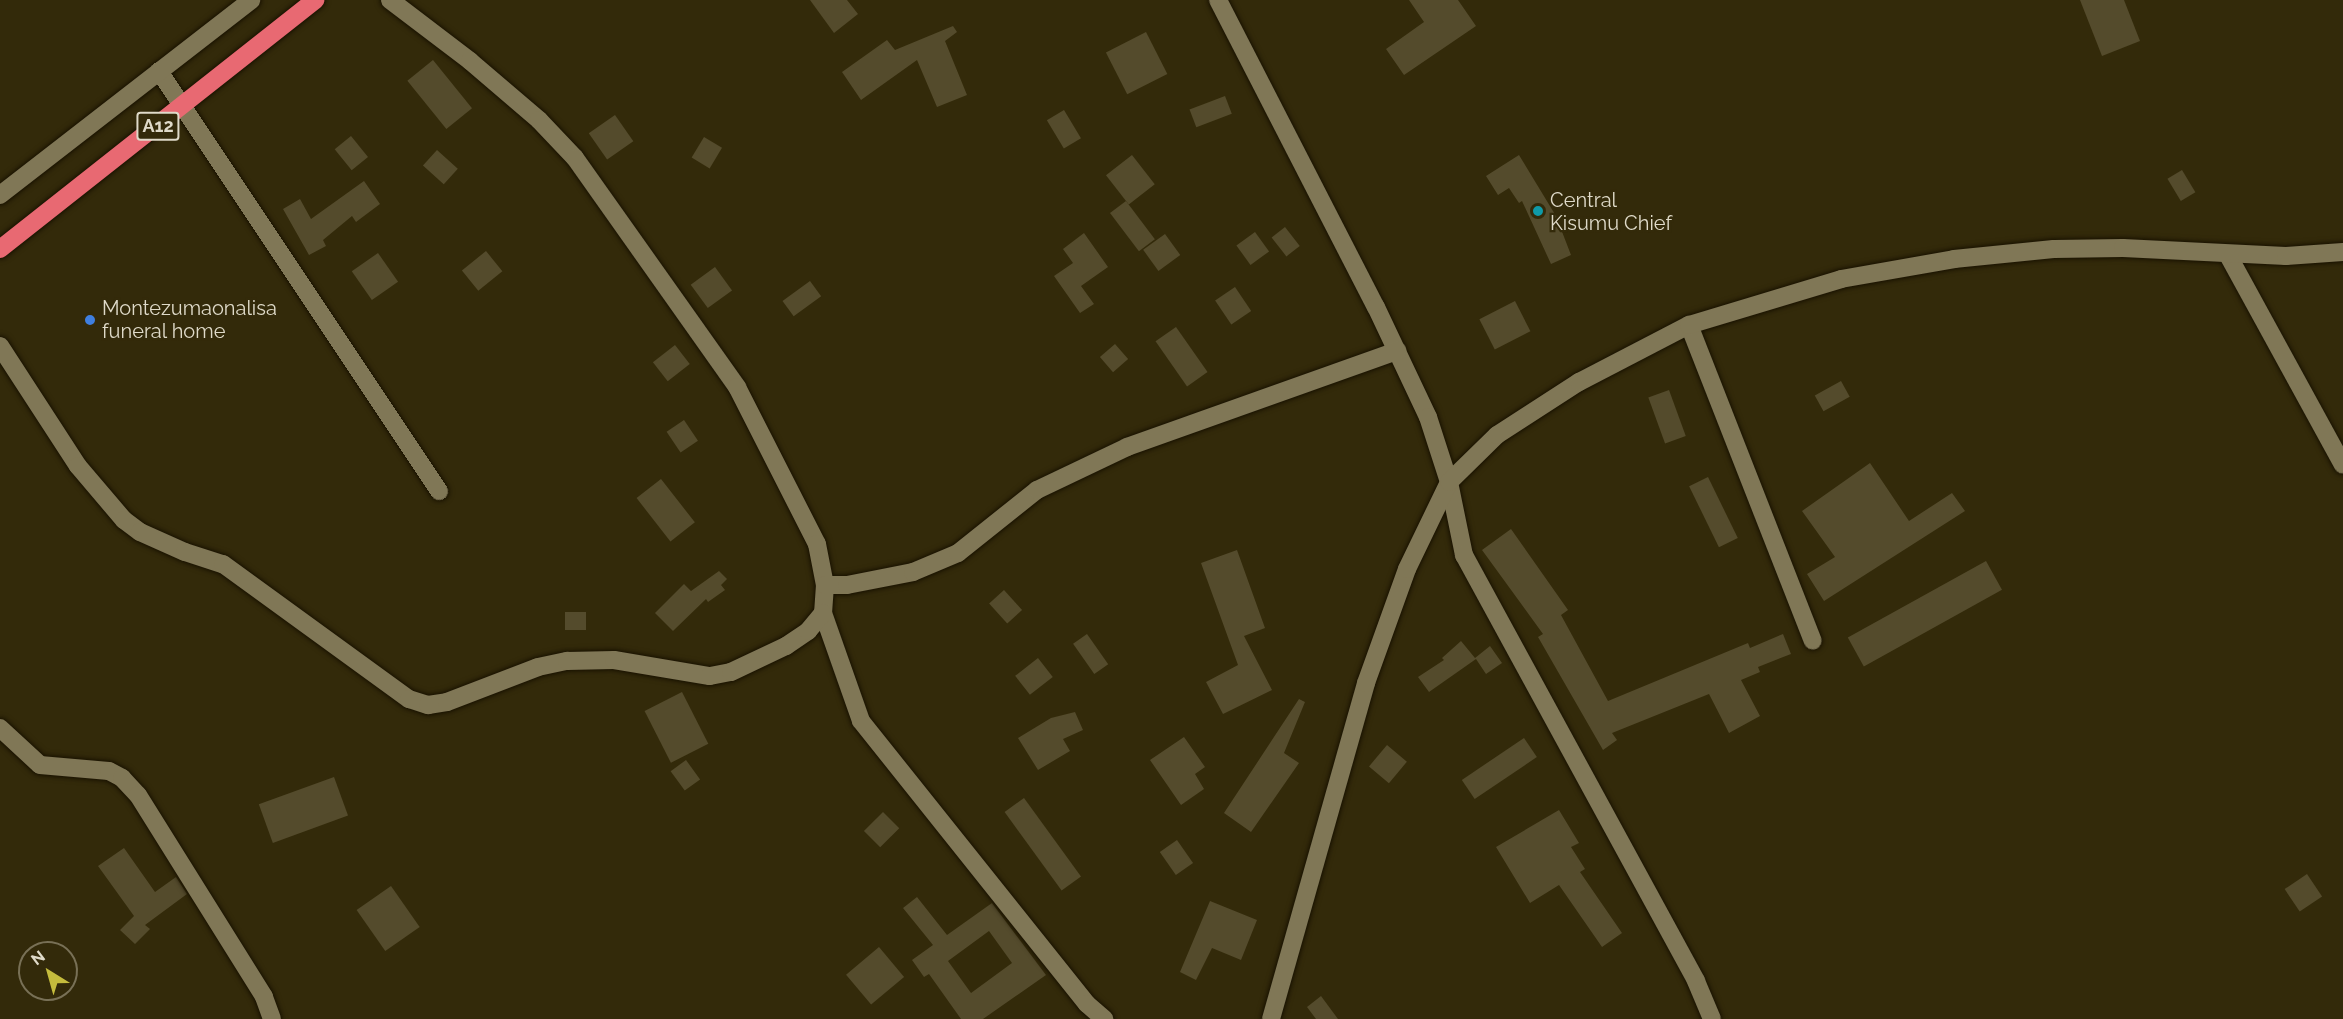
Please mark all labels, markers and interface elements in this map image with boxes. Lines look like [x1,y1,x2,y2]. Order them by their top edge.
road number: A12 [136,111,180,141]
place label: Central Kisumu Chief [1550,188,1672,235]
marker: Central Kisumu Chief [1531,204,1545,218]
place label: Montezumaonalisa funeral home [102,296,277,343]
marker: Montezumaonalisa funeral home [83,313,97,327]
north arrow [18,941,78,1001]
text: N [27,947,49,969]

